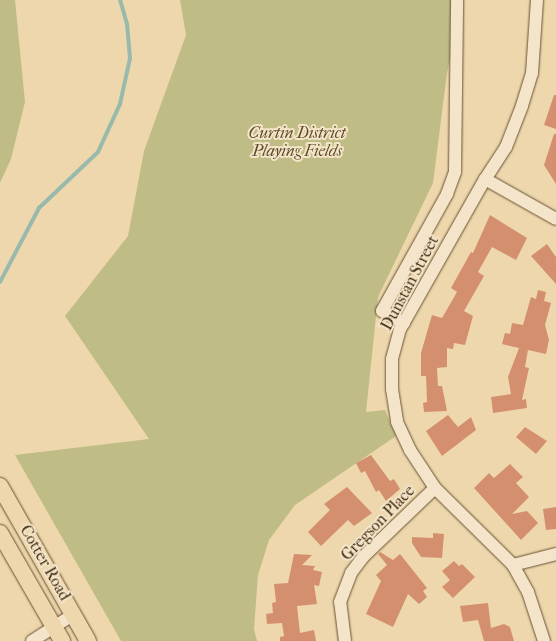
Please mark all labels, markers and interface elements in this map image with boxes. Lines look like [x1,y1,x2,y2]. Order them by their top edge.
park label: Curtin District Playing Fields [248,123,346,161]
street label: Dunstan Street [377,232,443,334]
street label: Gregson Place [337,481,419,565]
street label: Cotter Road [16,522,74,604]

